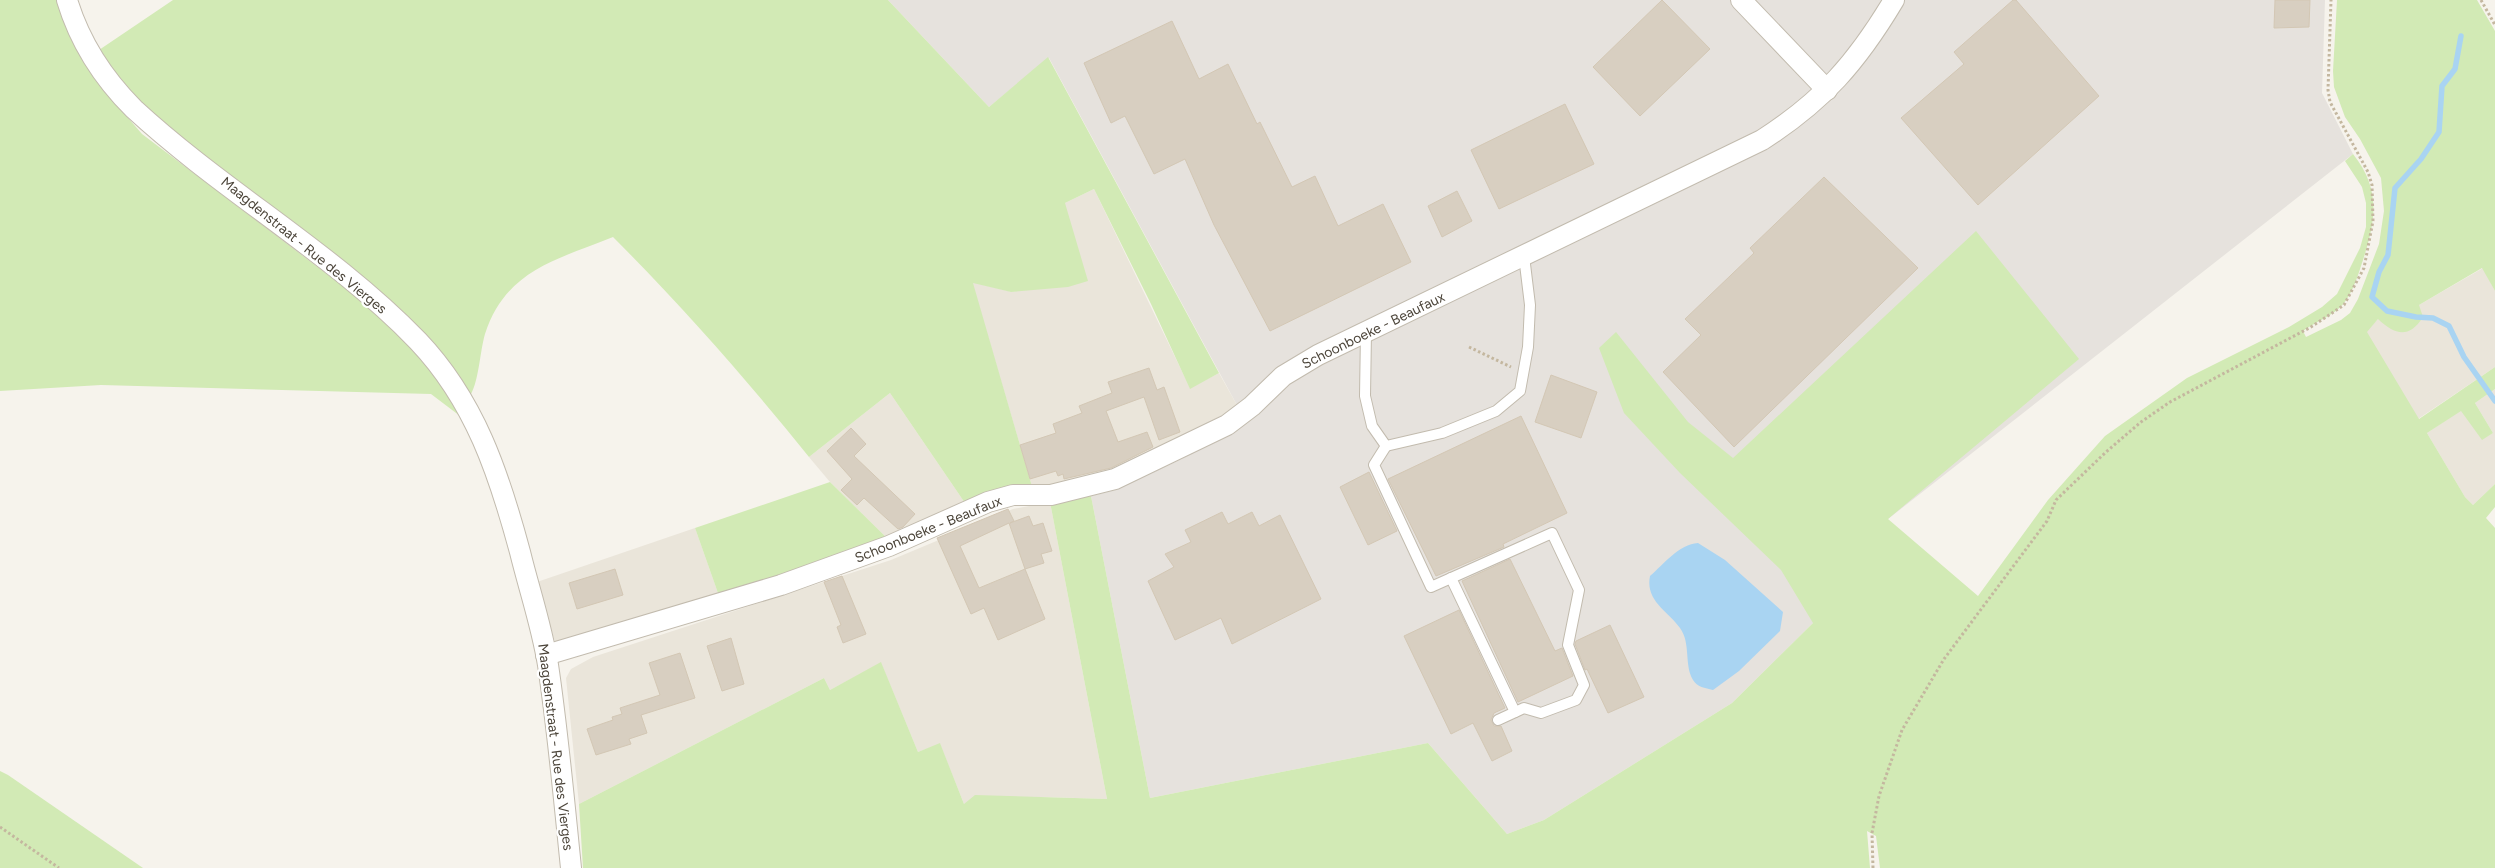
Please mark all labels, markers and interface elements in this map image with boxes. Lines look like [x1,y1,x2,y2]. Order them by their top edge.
street label: Maagdenstraat - Rue des Vierges [217,173,390,317]
street label: Schoonboeke - Beaufaux [1299,288,1448,372]
street label: Schoonboeke - Beaufaux [852,492,1004,567]
street label: Maagdenstraat - Rue des Vierges [534,643,577,851]

